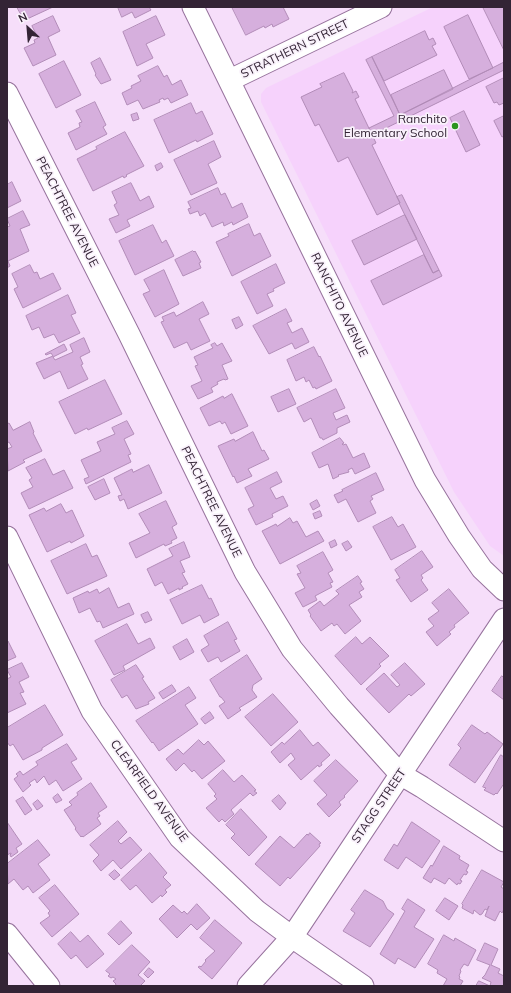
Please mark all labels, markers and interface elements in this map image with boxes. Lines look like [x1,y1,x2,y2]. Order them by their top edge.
north arrow [8,8,48,48]
text: N [16,9,30,25]
street label: STRATHERN STREET [239,17,351,81]
place label: Ranchito Elementary School [344,112,447,140]
marker: Ranchito Elementary School [450,121,460,131]
street label: PEACHTREE AVENUE [33,154,101,270]
street label: RANCHITO AVENUE [308,251,370,359]
street label: PEACHTREE AVENUE [178,444,244,560]
street label: CLEARFIELD AVENUE [107,737,191,845]
street label: STAGG STREET [349,766,409,846]

